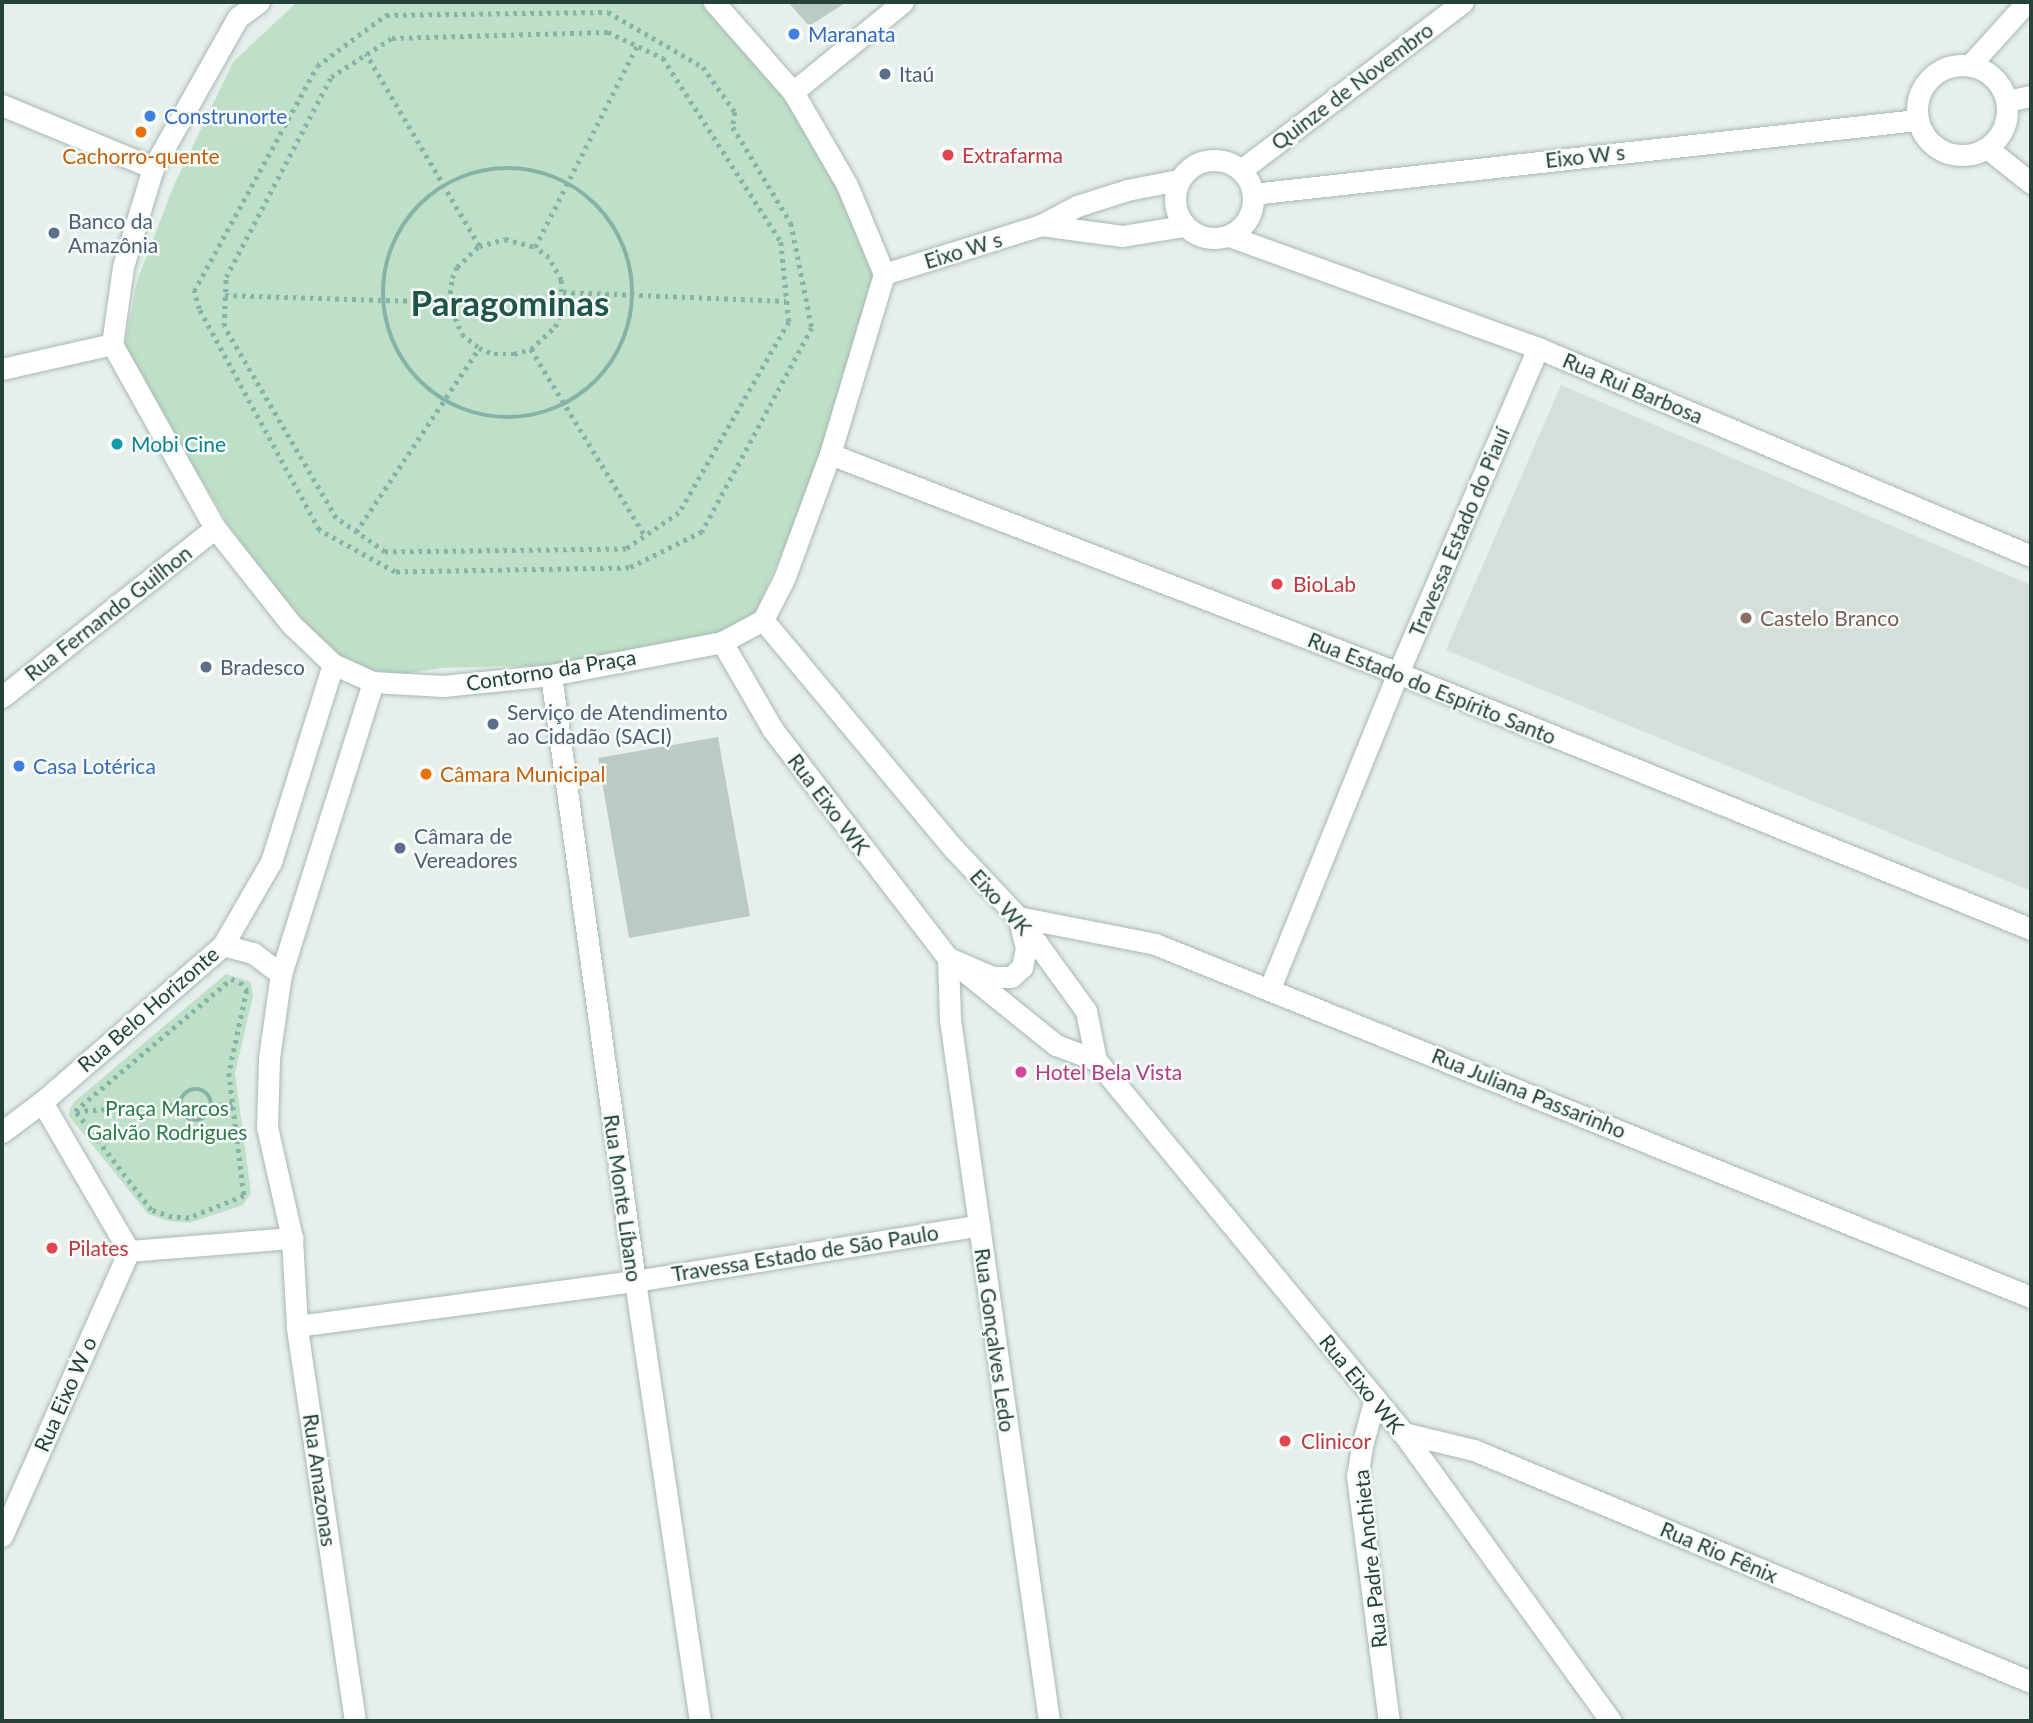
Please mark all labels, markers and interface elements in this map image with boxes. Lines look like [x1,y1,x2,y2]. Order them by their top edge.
street label: Quinze de Novembro [1266,17,1438,155]
place label: Maranata [808,21,896,47]
marker: Maranata [786,26,802,42]
place label: Itaú [899,61,934,87]
marker: Itaú [877,66,893,82]
place label: Construnorte [164,103,287,129]
marker: Construnorte [142,108,158,124]
marker: Cachorro-quente [133,124,149,140]
street label: Eixo W s [1544,139,1626,173]
place label: Extrafarma [962,142,1063,168]
place label: Cachorro-quente [62,143,220,169]
marker: Extrafarma [940,147,956,163]
place label: Banco da Amazônia [68,208,158,258]
marker: Banco da Amazônia [46,225,62,241]
street label: Eixo W s [921,226,1005,274]
district label: Paragominas [411,281,609,323]
street label: Rua Rui Barbosa [1559,347,1707,429]
street label: Travessa Estado do Piauí [1403,423,1515,641]
place label: Mobi Cine [131,431,226,457]
marker: Mobi Cine [109,436,125,452]
street label: Rua Fernando Guilhon [19,540,197,686]
place label: BioLab [1293,571,1356,597]
marker: BioLab [1267,574,1287,594]
place label: Castelo Branco [1760,605,1899,631]
marker: Castelo Branco [1738,610,1754,626]
street label: Rua Estado do Espírito Santo [1304,627,1560,749]
street label: Contorno da Praça [464,644,638,696]
place label: Bradesco [220,654,305,680]
marker: Bradesco [198,659,214,675]
place label: Serviço de Atendimento ao Cidadão (SACI) [507,699,728,749]
marker: Serviço de Atendimento ao Cidadão (SACI) [485,716,501,732]
street label: Rua Eixo WK [783,748,875,860]
place label: Casa Lotérica [33,753,156,779]
marker: Casa Lotérica [11,758,27,774]
place label: Câmara Municipal [440,761,605,787]
marker: Câmara Municipal [418,766,434,782]
place label: Câmara de Vereadores [414,823,518,873]
marker: Câmara de Vereadores [392,840,408,856]
street label: Eixo WK [965,864,1037,940]
street label: Rua Belo Horizonte [72,941,224,1077]
street label: Rua Juliana Passarinho [1428,1042,1630,1144]
place label: Hotel Bela Vista [1035,1059,1183,1085]
marker: Hotel Bela Vista [1013,1064,1029,1080]
park label: Praça Marcos Galvão Rodrigues [87,1095,247,1145]
street label: Rua Monte Líbano [599,1113,647,1283]
street label: Travessa Estado de São Paulo [670,1219,940,1287]
place label: Pilates [68,1235,129,1261]
marker: Pilates [42,1238,62,1258]
street label: Rua Gonçalves Ledo [970,1246,1020,1434]
street label: Rua Eixo WK [1314,1329,1410,1439]
street label: Rua Eixo W o [28,1332,102,1456]
street label: Rua Amazonas [298,1412,342,1548]
place label: Clinicor [1301,1428,1371,1454]
marker: Clinicor [1275,1431,1295,1451]
street label: Rua Padre Anchieta [1348,1468,1392,1650]
street label: Rua Rio Fênix [1657,1516,1781,1588]

